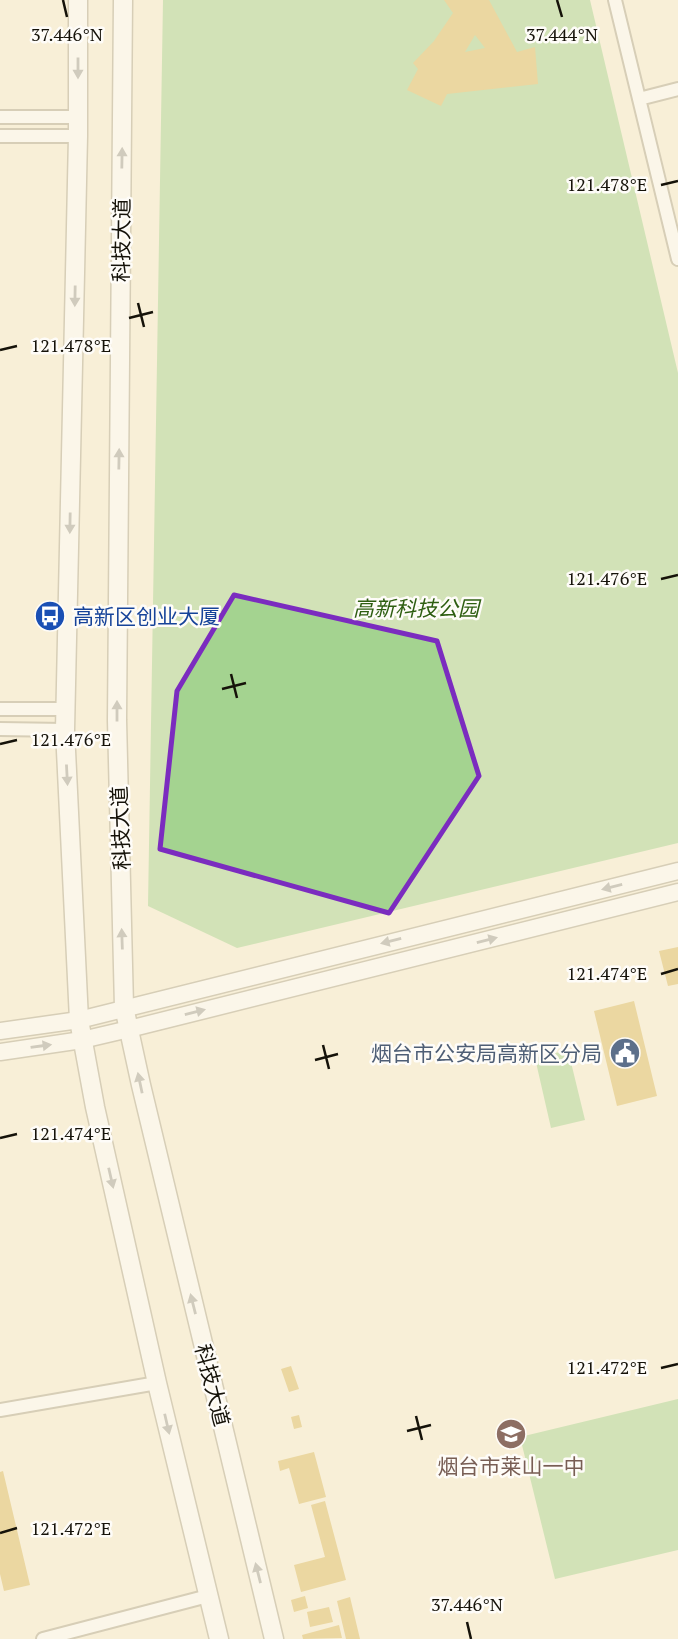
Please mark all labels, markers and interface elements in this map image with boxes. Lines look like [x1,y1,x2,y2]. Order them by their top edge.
text: 37.446°N [31,22,103,46]
text: 37.444°N [526,22,598,46]
one-way arrow [72,57,84,79]
one-way arrow [116,147,128,169]
text: 121.478°E [567,172,647,196]
street label: 科技大道 [106,198,136,282]
one-way arrow [69,285,81,307]
text: 121.478°E [31,333,111,357]
one-way arrow [113,448,125,470]
one-way arrow [64,512,76,534]
text: 121.476°E [567,566,647,590]
park label: 高新科技公园 [353,594,482,622]
bus stop icon: 高新区创业大厦 [33,599,67,633]
place label: 高新区创业大厦 [73,602,220,630]
one-way arrow [111,700,123,722]
text: 121.476°E [31,727,111,751]
one-way arrow [62,764,73,786]
street label: 科技大道 [105,786,135,870]
one-way arrow [601,882,623,893]
one-way arrow [117,928,128,950]
one-way arrow [476,934,498,945]
one-way arrow [380,936,402,947]
text: 121.474°E [567,961,647,985]
one-way arrow [184,1006,206,1017]
public building icon: 烟台市公安局高新区分局 [608,1036,642,1070]
place label: 烟台市公安局高新区分局 [371,1039,602,1067]
one-way arrow [30,1040,52,1051]
one-way arrow [135,1072,146,1094]
text: 121.474°E [31,1121,111,1145]
one-way arrow [106,1167,117,1189]
one-way arrow [187,1293,198,1315]
street label: 科技大道 [189,1341,237,1429]
text: 121.472°E [567,1355,647,1379]
one-way arrow [161,1413,172,1435]
school or university icon: 烟台市莱山一中 [494,1417,528,1451]
place label: 烟台市莱山一中 [438,1452,585,1480]
text: 121.472°E [31,1516,111,1540]
one-way arrow [252,1562,263,1584]
text: 37.446°N [431,1592,503,1616]

